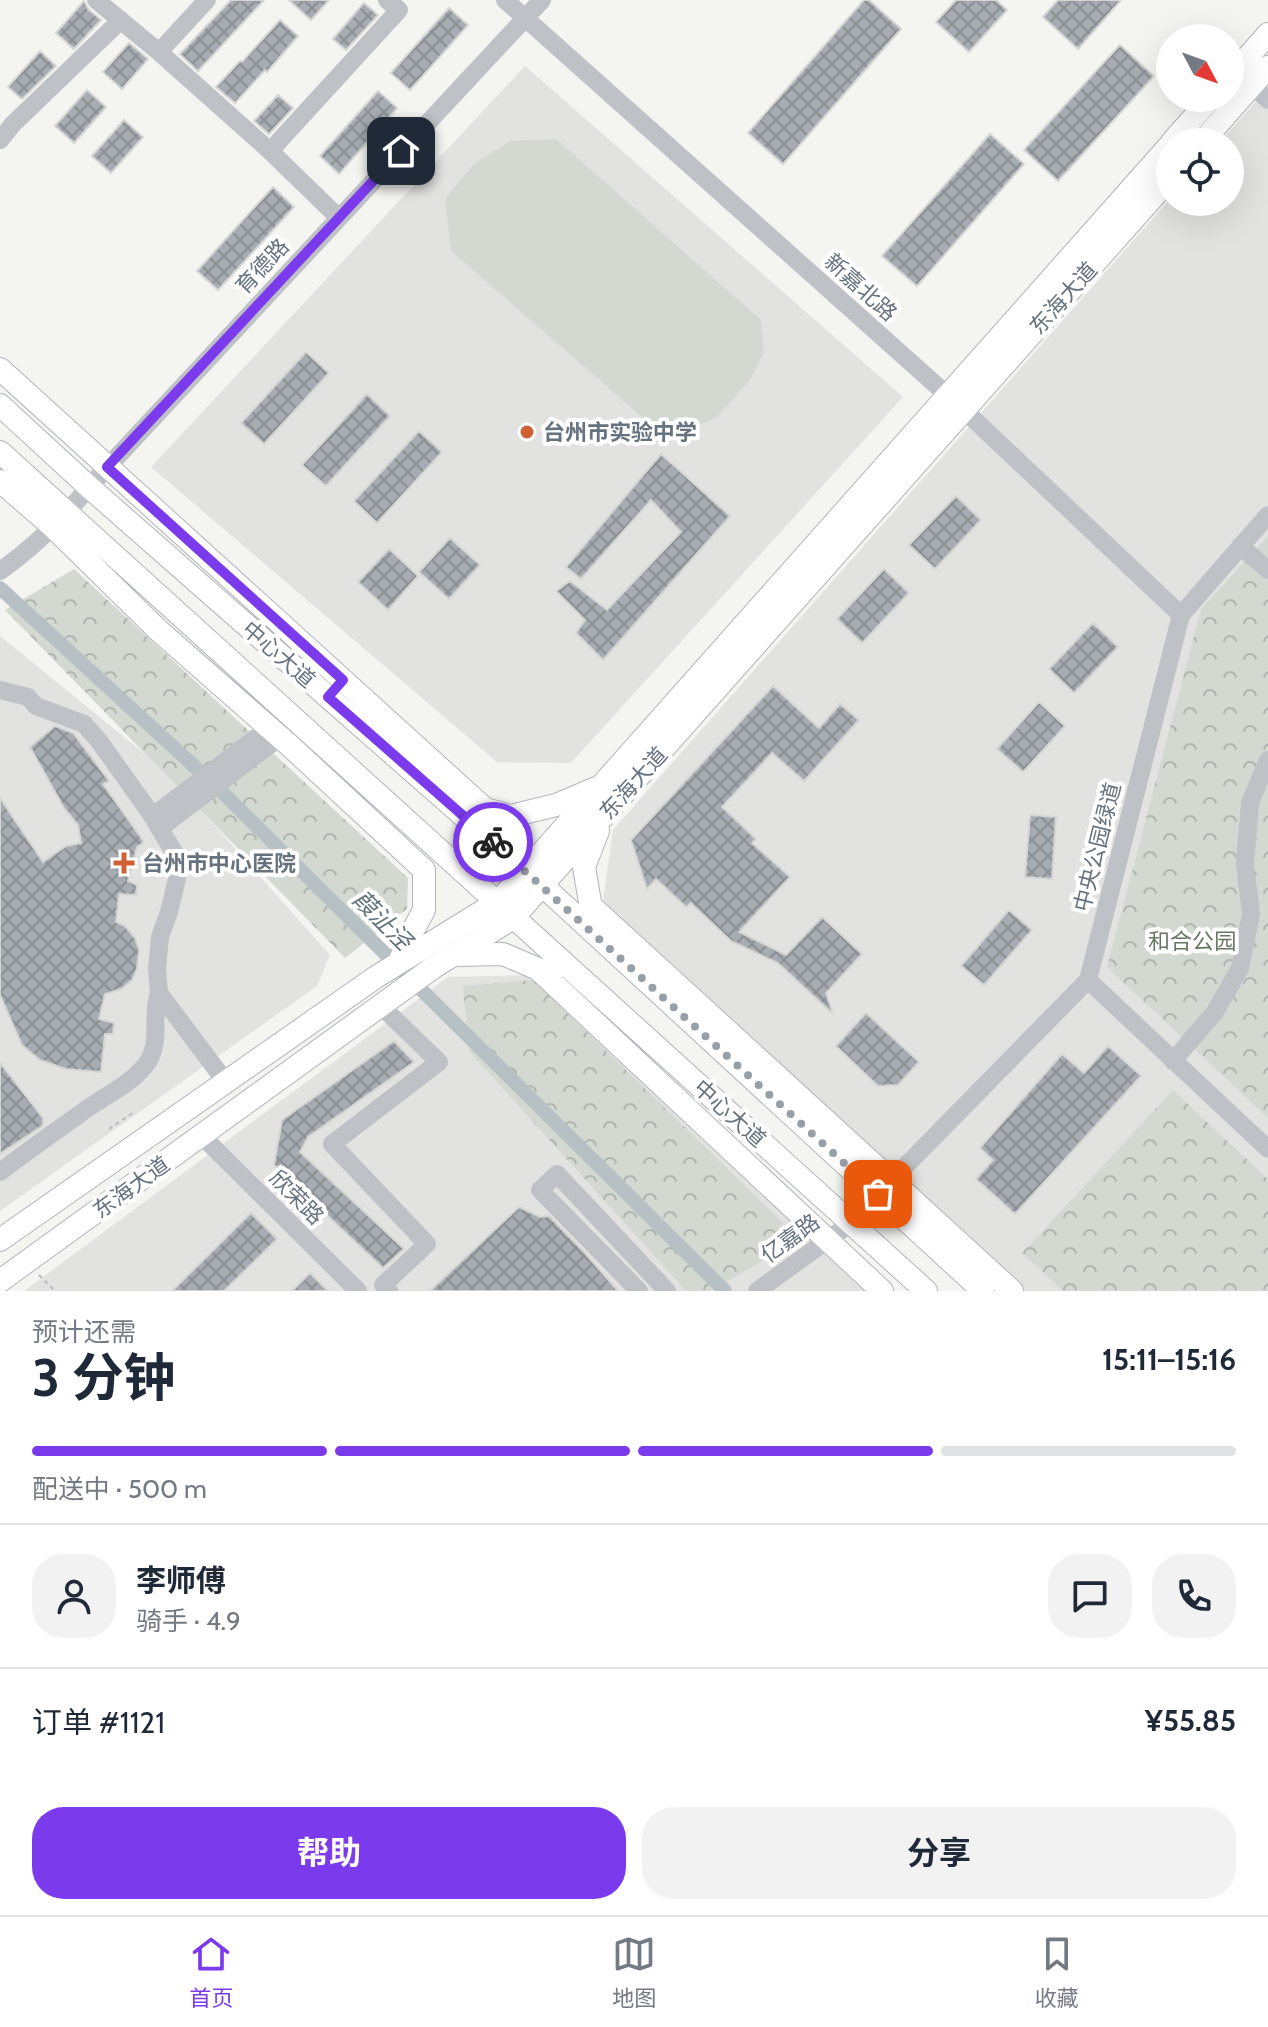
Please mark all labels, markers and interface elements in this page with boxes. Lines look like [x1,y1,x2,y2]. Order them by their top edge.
north arrow [1156,24,1244,112]
map controls [1156,24,1244,216]
pin [367,117,435,185]
button: locate [1156,128,1244,216]
icon: home [379,129,423,173]
street label: 育德路 [230,233,295,300]
street label: 新嘉北路 [819,248,902,327]
street label: 东海大道 [1024,257,1103,340]
place label: 台州市实验中学 [543,419,697,446]
marker: 台州市实验中学 [518,423,536,441]
street label: 中心大道 [237,615,321,693]
street label: 东海大道 [594,742,673,825]
street label: 中央公园绿道 [1068,780,1127,914]
courier [453,802,533,882]
icon: bike [471,820,515,864]
place label: 台州市中心医院 [142,850,296,877]
marker: 台州市中心医院 [113,852,135,874]
water label: 葭沚泾 [347,884,419,957]
park label: 和合公园 [1148,928,1236,955]
street label: 中心大道 [688,1074,771,1153]
street label: 东海大道 [88,1151,175,1224]
pin [844,1160,912,1228]
street label: 欣荣路 [264,1164,330,1230]
icon: bag [856,1172,900,1216]
street label: 亿嘉路 [756,1208,825,1269]
text: 预计还需 [32,1316,136,1348]
text: 15:11–15:16 [1102,1341,1236,1378]
text: 3 分钟 [32,1346,176,1409]
text: 配送中 · 500 m [32,1473,207,1505]
button: person [32,1554,116,1638]
button: chat [1048,1554,1132,1638]
button: phone [1152,1554,1236,1638]
text: 李师傅 [136,1562,226,1599]
text: 骑手 · 4.9 [136,1605,241,1637]
text: ¥55.85 [1145,1702,1236,1739]
text: 订单 #1121 [32,1704,165,1741]
button: 帮助 [32,1807,626,1899]
button: 分享 [642,1807,1236,1899]
tab: 首页 [189,1932,233,2012]
tab: 地图 [612,1932,656,2012]
tab: 收藏 [1035,1932,1079,2012]

